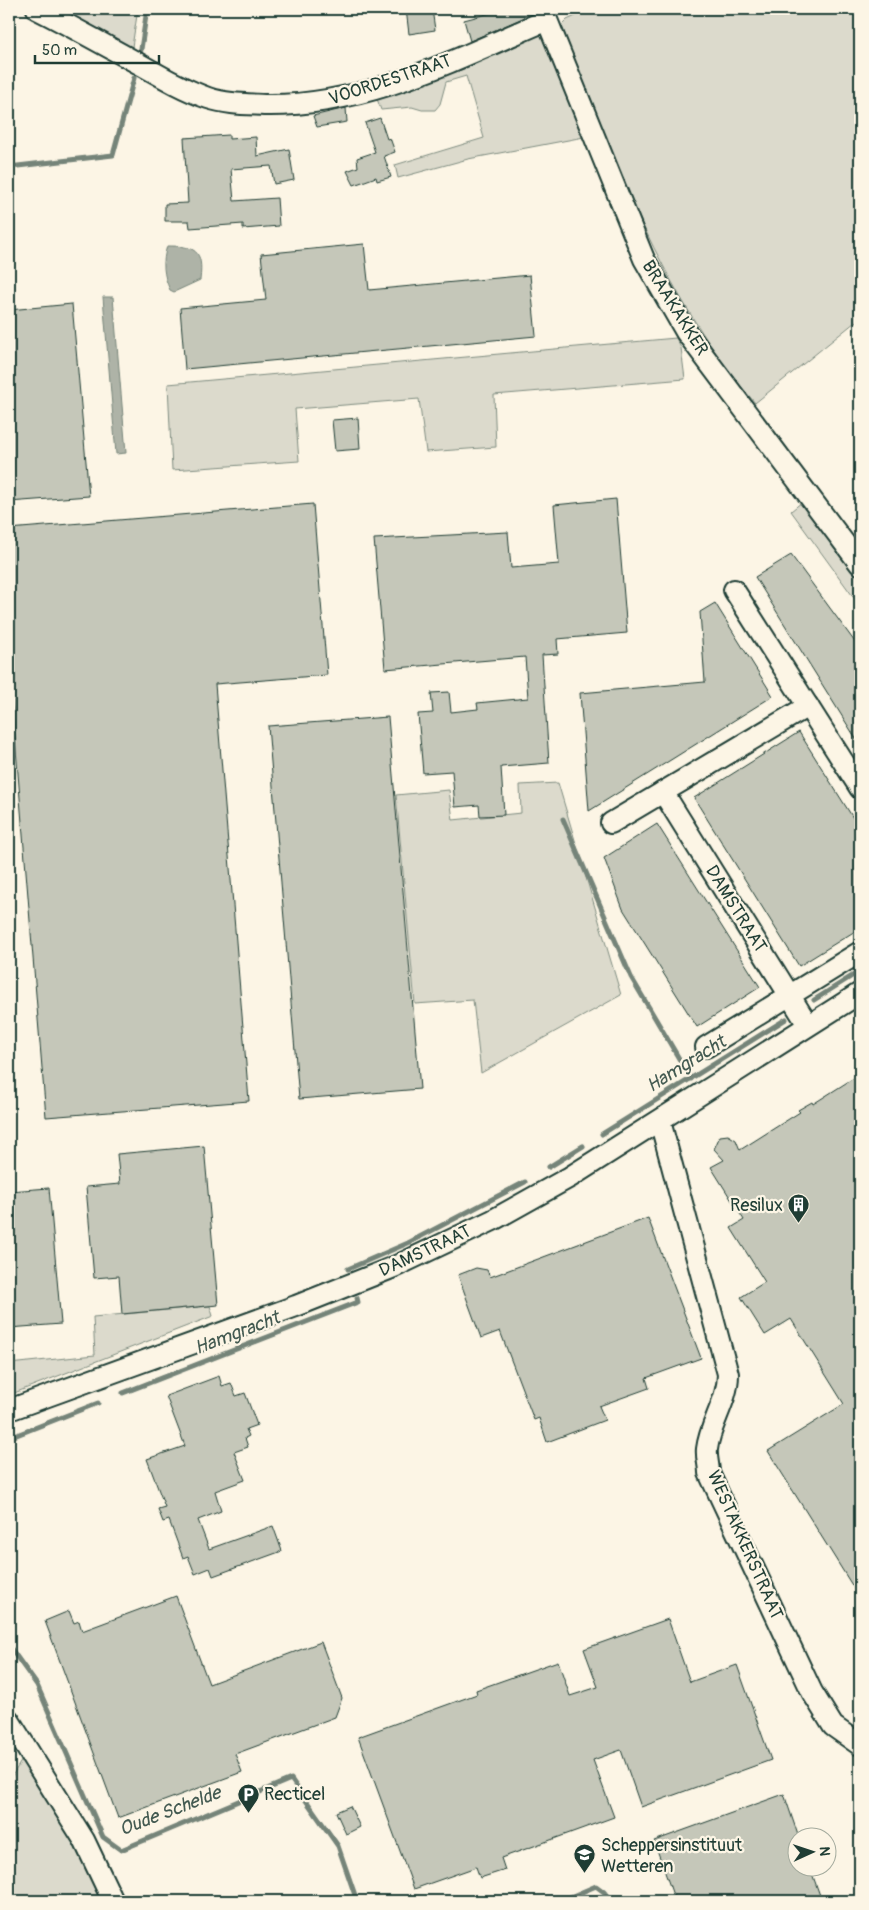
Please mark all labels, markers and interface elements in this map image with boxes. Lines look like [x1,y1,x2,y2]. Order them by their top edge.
scale bar [35,32,159,64]
text: 50 m [42,41,77,60]
street label: VOORDESTRAAT [326,49,454,111]
street label: BRAAKAKKER [637,256,713,360]
street label: DAMSTRAAT [700,861,772,957]
water label: Hamgracht [642,1029,732,1098]
building icon: Resilux [787,1193,811,1224]
place label: Resilux [730,1194,783,1217]
street label: DAMSTRAAT [375,1220,475,1282]
water label: Hamgracht [191,1305,285,1360]
street label: WESTAKKERSTRAAT [702,1467,788,1623]
water label: Oude Schelde [116,1780,226,1841]
parking icon: Recticel [236,1782,260,1813]
place label: Recticel [264,1783,325,1806]
north arrow [786,1828,836,1878]
place label: Scheppersinstituut Wetteren [601,1834,743,1878]
school or university icon: Scheppersinstituut Wetteren [573,1843,597,1874]
text: N [816,1846,833,1857]

